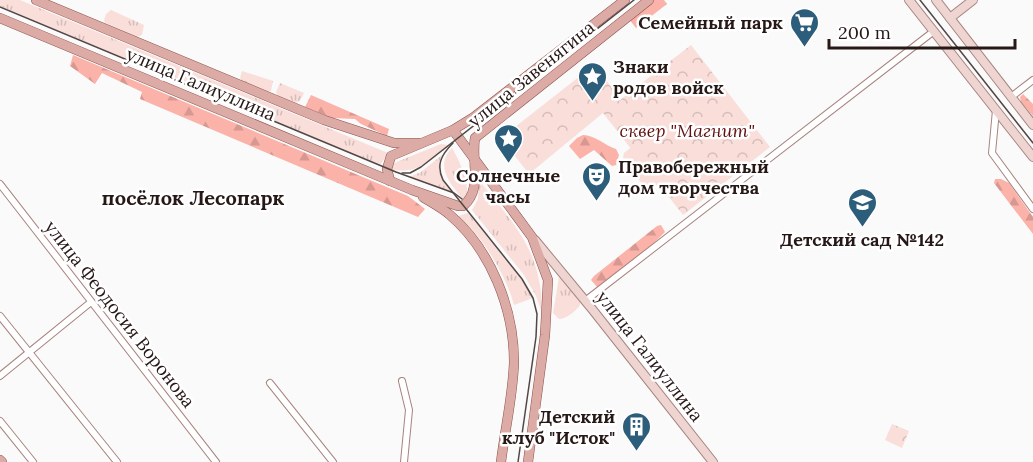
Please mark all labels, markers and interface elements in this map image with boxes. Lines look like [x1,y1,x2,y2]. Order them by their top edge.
supermarket icon: Семейный парк [788,6,820,48]
place label: Семейный парк [638,11,783,34]
scale bar [829,12,1015,50]
street label: улица Завенягина [463,16,599,132]
text: 200 m [838,21,891,44]
street label: улица Галиуллина [123,42,279,126]
place label: Знаки родов войск [613,55,724,99]
place icon: Знаки родов войск [576,60,608,102]
park label: сквер "Магнит" [619,119,755,142]
place icon: Солнечные часы [492,122,524,164]
place label: Правобережный дом творчества [618,155,769,199]
theatre icon: Правобережный дом творчества [581,160,613,202]
place label: Солнечные часы [456,164,560,208]
district label: посёлок Лесопарк [102,185,285,210]
school or university icon: Детский сад №142 [846,186,878,228]
street label: улица Феодосия Воронова [40,216,200,412]
place label: Детский сад №142 [780,228,944,251]
street label: улица Галиуллина [592,286,708,426]
place label: Детский клуб "Исток" [502,405,615,449]
building icon: Детский клуб "Исток" [620,410,652,452]

